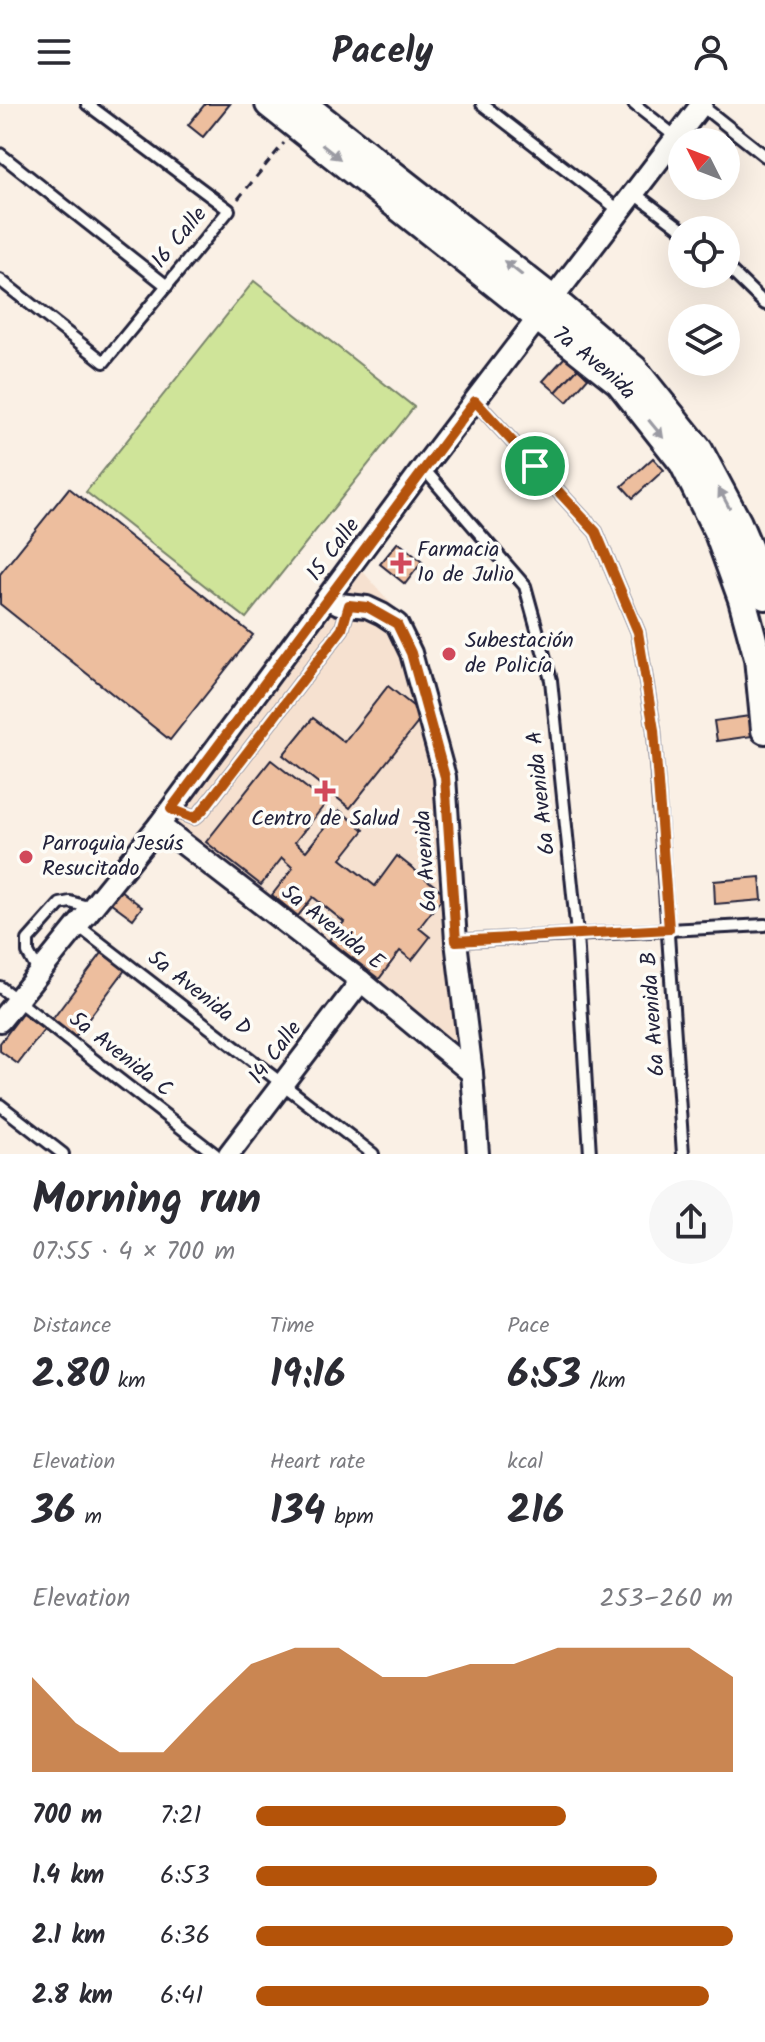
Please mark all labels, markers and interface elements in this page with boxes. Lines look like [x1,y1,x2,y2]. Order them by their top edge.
text: Pacely [332,24,433,81]
icon: menu [32,30,76,74]
icon: person [689,30,733,74]
north arrow [668,128,740,200]
map controls [668,128,740,376]
one-way arrow [321,144,341,160]
street label: 16 Calle [143,199,217,277]
button: locate [668,216,740,288]
one-way arrow [503,261,523,277]
button: layers [668,304,740,376]
street label: 7a Avenida [545,318,645,408]
one-way arrow [647,419,664,439]
pin [501,432,569,500]
icon: arrive [513,444,557,488]
one-way arrow [718,487,731,510]
street label: 15 Calle [298,511,370,589]
place label: Farmacia 1o de Julio [417,533,514,593]
marker: Farmacia 1o de Julio [392,554,410,572]
place label: Subestación de Policía [465,624,574,684]
marker: Subestación de Policía [440,645,458,663]
street label: 6a Avenida A [518,729,566,857]
marker: Centro de Salud [314,780,336,802]
place label: Centro de Salud [251,802,400,837]
street label: 6a Avenida [406,809,448,913]
place label: Parroquia Jesús Resucitado [42,827,184,887]
marker: Parroquia Jesús Resucitado [17,848,35,866]
street label: 5a Avenida E [273,876,392,980]
street label: 5a Avenida D [139,942,259,1046]
street label: 6a Avenida B [632,950,676,1078]
street label: 5a Avenida C [60,1003,180,1107]
street label: 14 Calle [240,1014,312,1092]
text: Morning run [32,1166,261,1236]
button: share [649,1180,733,1264]
text: 07:55 · 4 × 700 m [32,1231,235,1273]
text: Distance [32,1309,111,1344]
text: Time [270,1309,314,1344]
text: Pace [507,1309,549,1344]
text: 2.80 [32,1344,109,1408]
text: 19:16 [270,1344,346,1408]
text: 6:53 [507,1344,581,1408]
text: km [109,1364,146,1399]
text: /km [581,1364,625,1399]
text: Elevation [32,1445,115,1480]
text: Heart rate [270,1445,365,1480]
text: kcal [507,1445,543,1480]
text: 36 [32,1480,76,1544]
text: 134 [270,1480,325,1544]
text: 216 [507,1480,564,1544]
text: m [76,1500,102,1535]
text: bpm [325,1500,374,1535]
text: Elevation [32,1578,130,1620]
text: 253–260 m [600,1578,733,1620]
text: 700 m [32,1795,102,1837]
text: 7:21 [160,1795,202,1837]
text: 1.4 km [32,1855,104,1897]
text: 6:53 [160,1855,210,1897]
text: 2.1 km [32,1915,105,1957]
text: 6:36 [160,1915,210,1957]
text: 2.8 km [32,1975,113,2017]
text: 6:41 [160,1975,203,2017]

